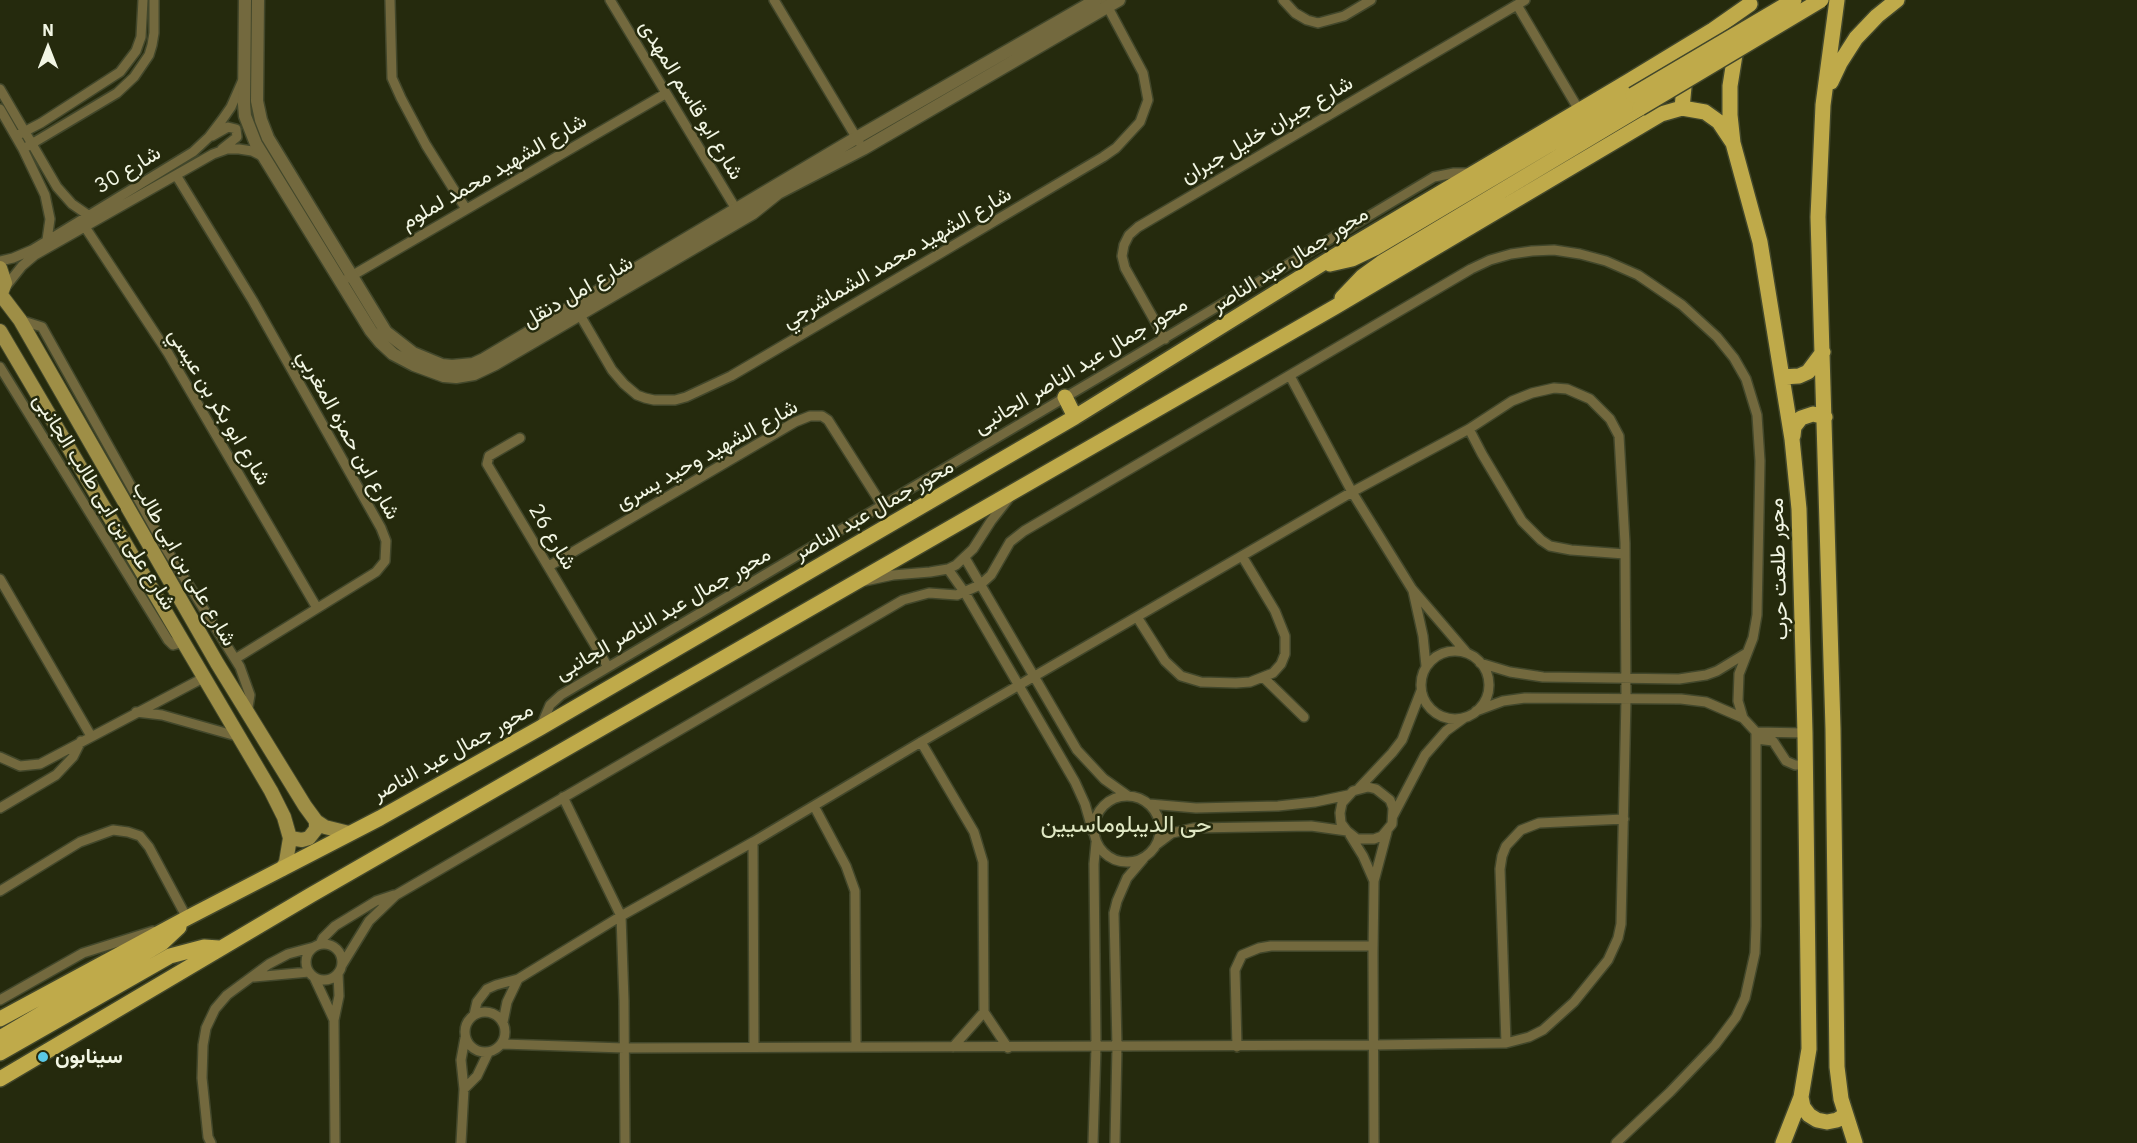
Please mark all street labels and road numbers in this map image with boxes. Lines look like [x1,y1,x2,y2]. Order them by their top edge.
street label: شارع ابو قاسم المهدى [633,16,749,184]
street label: شارع جبران خليل جبران [1176,70,1358,190]
street label: شارع الشهيد محمد لملوم [397,109,591,235]
street label: شارع 30 [90,141,166,199]
street label: شارع الشهيد محمد الشماشرجي [778,182,1016,334]
street label: محور جمال عبد الناصر [1207,201,1373,319]
street label: شارع امل دنقل [519,250,637,334]
street label: محور جمال عبد الناصر الجانبى [969,292,1193,440]
street label: شارع ابو بكر بن عيسي [162,324,276,490]
street label: شارع ابن حمزه المغربي [291,346,405,524]
street label: شارع على بن ابى طالب الجانبى [27,389,181,615]
street label: شارع الشهيد وحيد يسرى [612,394,802,516]
street label: محور جمال عبد الناصر [790,454,958,566]
street label: شارع على بن ابى طالب [127,477,241,651]
street label: محور طلعت حرب [1764,497,1794,641]
street label: شارع 26 [523,499,581,575]
street label: محور جمال عبد الناصر الجانبى [551,542,775,686]
street label: محور جمال عبد الناصر [368,697,538,807]

